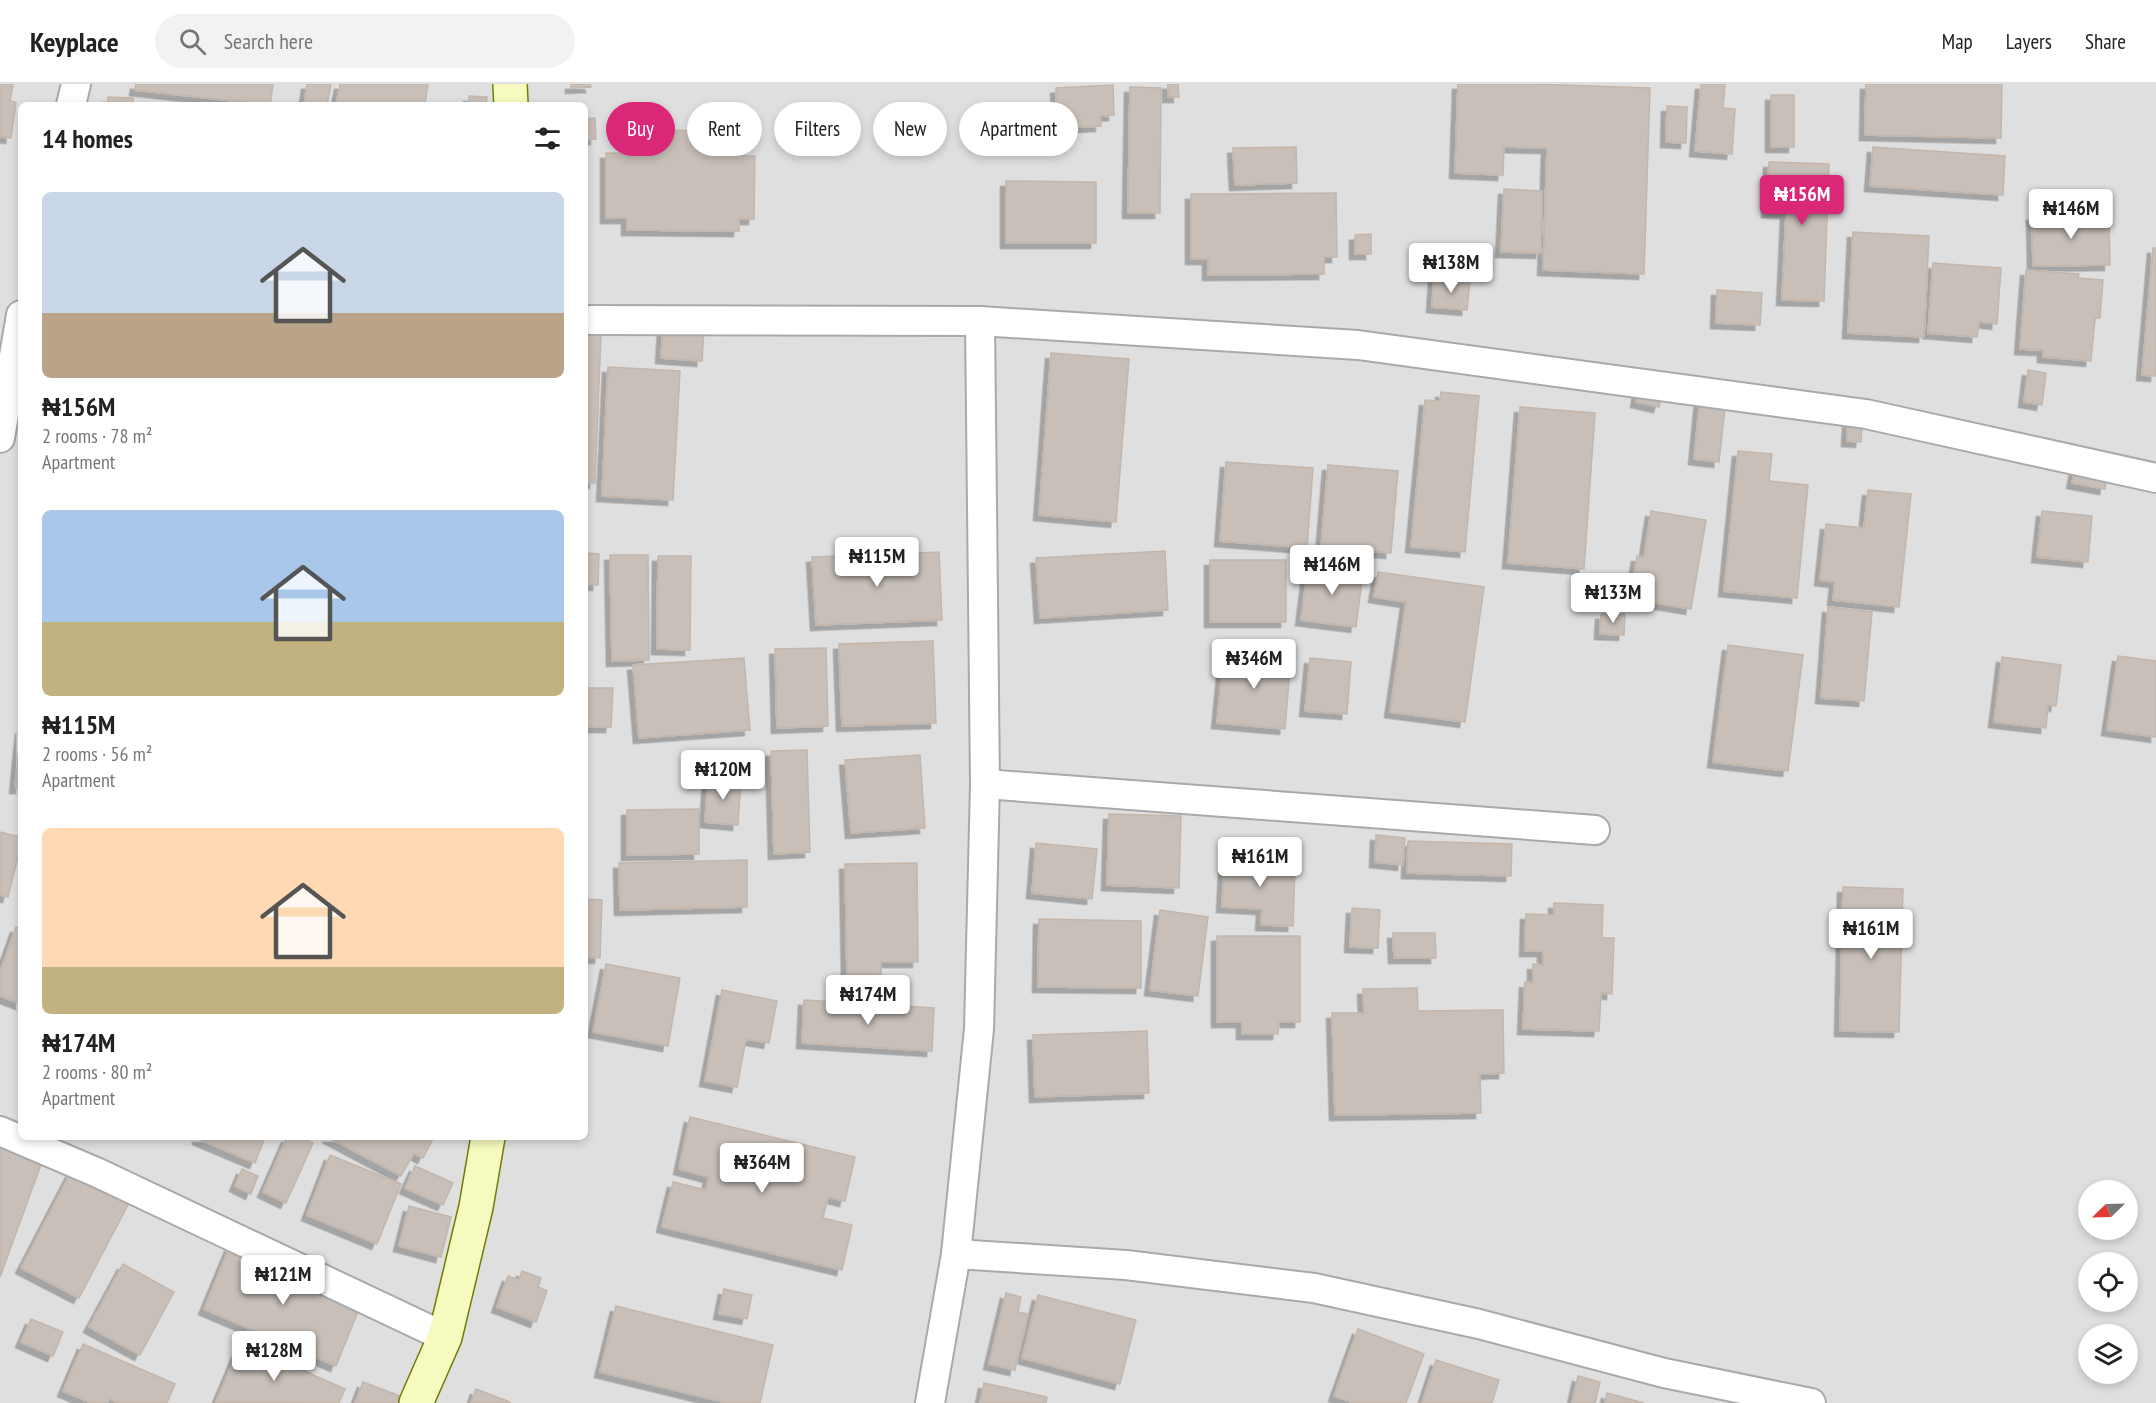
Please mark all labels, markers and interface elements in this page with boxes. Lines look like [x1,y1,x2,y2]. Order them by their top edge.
search box [155,14,575,68]
text: Keyplace [30,23,119,60]
icon: search [176,25,209,58]
text: Search here [224,27,313,55]
text: Map [1942,28,1973,55]
text: Layers [2006,28,2052,55]
text: Share [2085,28,2126,55]
chip: Buy [606,102,675,156]
chip: Rent [687,102,762,156]
chip: Filters [774,102,861,156]
chip: New [873,102,947,156]
chip: Apartment [959,102,1078,156]
text: 14 homes [42,122,133,155]
icon: filters [531,122,564,155]
pin: ₦156M [1760,175,1844,226]
text: ₦156M [1774,181,1830,207]
pin: ₦146M [2029,189,2113,240]
text: ₦146M [2043,195,2099,221]
icon: home [249,231,357,339]
pin: ₦138M [1409,243,1493,294]
text: ₦138M [1423,249,1479,275]
text: ₦156M [42,390,115,423]
text: 2 rooms · 78 m² [42,423,152,449]
text: Apartment [42,449,115,475]
pin: ₦115M [835,537,919,588]
text: ₦115M [849,543,905,569]
pin: ₦146M [1290,545,1374,596]
icon: home [249,549,357,657]
text: ₦146M [1304,551,1360,577]
pin: ₦133M [1571,573,1655,624]
text: ₦133M [1585,579,1641,605]
pin: ₦346M [1212,639,1296,690]
text: ₦346M [1226,645,1282,671]
text: ₦115M [42,708,115,741]
text: 2 rooms · 56 m² [42,741,152,767]
pin: ₦120M [681,750,765,801]
text: ₦120M [695,756,751,782]
text: Apartment [42,767,115,793]
pin: ₦161M [1218,837,1302,888]
text: ₦161M [1232,843,1288,869]
icon: home [249,867,357,975]
pin: ₦161M [1829,909,1913,960]
text: ₦161M [1843,915,1899,941]
pin: ₦174M [826,975,910,1026]
text: ₦174M [840,981,896,1007]
text: ₦174M [42,1026,115,1059]
text: 2 rooms · 80 m² [42,1059,152,1085]
text: Apartment [42,1085,115,1111]
pin: ₦364M [720,1143,804,1194]
text: ₦364M [734,1149,790,1175]
north arrow [2078,1180,2138,1240]
map controls [2078,1180,2138,1384]
button: locate [2078,1252,2138,1312]
pin: ₦121M [241,1255,325,1306]
text: ₦121M [255,1261,311,1287]
button: layers [2078,1324,2138,1384]
pin: ₦128M [232,1331,316,1382]
text: ₦128M [246,1337,302,1363]

